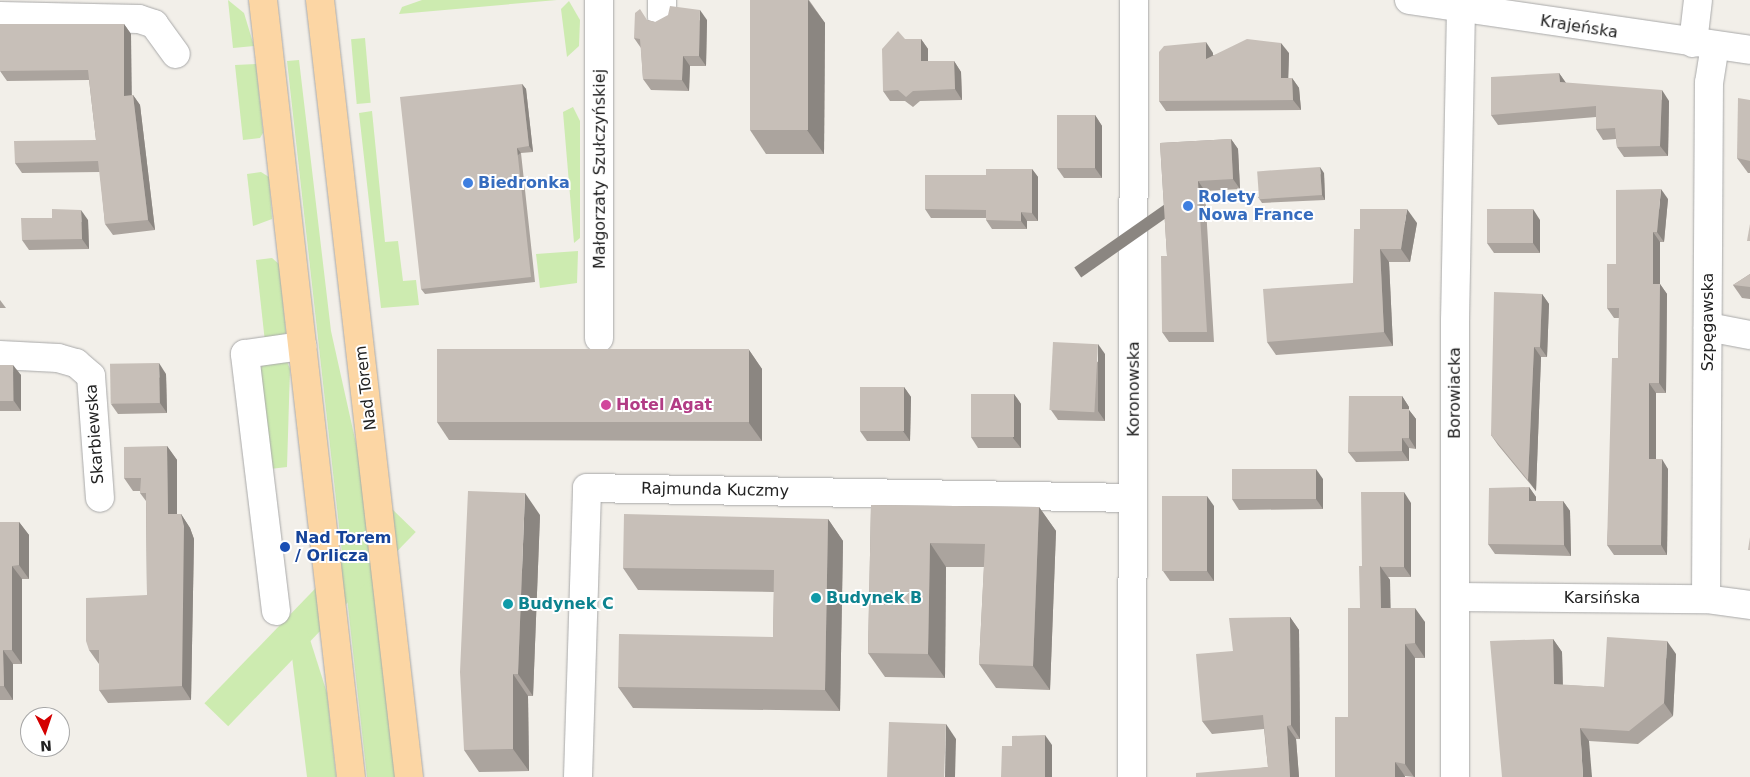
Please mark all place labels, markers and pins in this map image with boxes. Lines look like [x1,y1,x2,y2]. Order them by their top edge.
place label: Biedronka [478,173,570,193]
marker: Biedronka [462,177,474,189]
place label: Rolety Nowa France [1198,187,1314,225]
marker: Rolety Nowa France [1182,200,1194,212]
place label: Hotel Agat [616,395,712,415]
marker: Hotel Agat [600,399,612,411]
place label: Nad Torem / Orlicza [295,528,391,566]
marker: Nad Torem / Orlicza [279,541,291,553]
place label: Budynek B [826,588,922,608]
marker: Budynek B [810,592,822,604]
place label: Budynek C [518,594,614,614]
marker: Budynek C [502,598,514,610]

